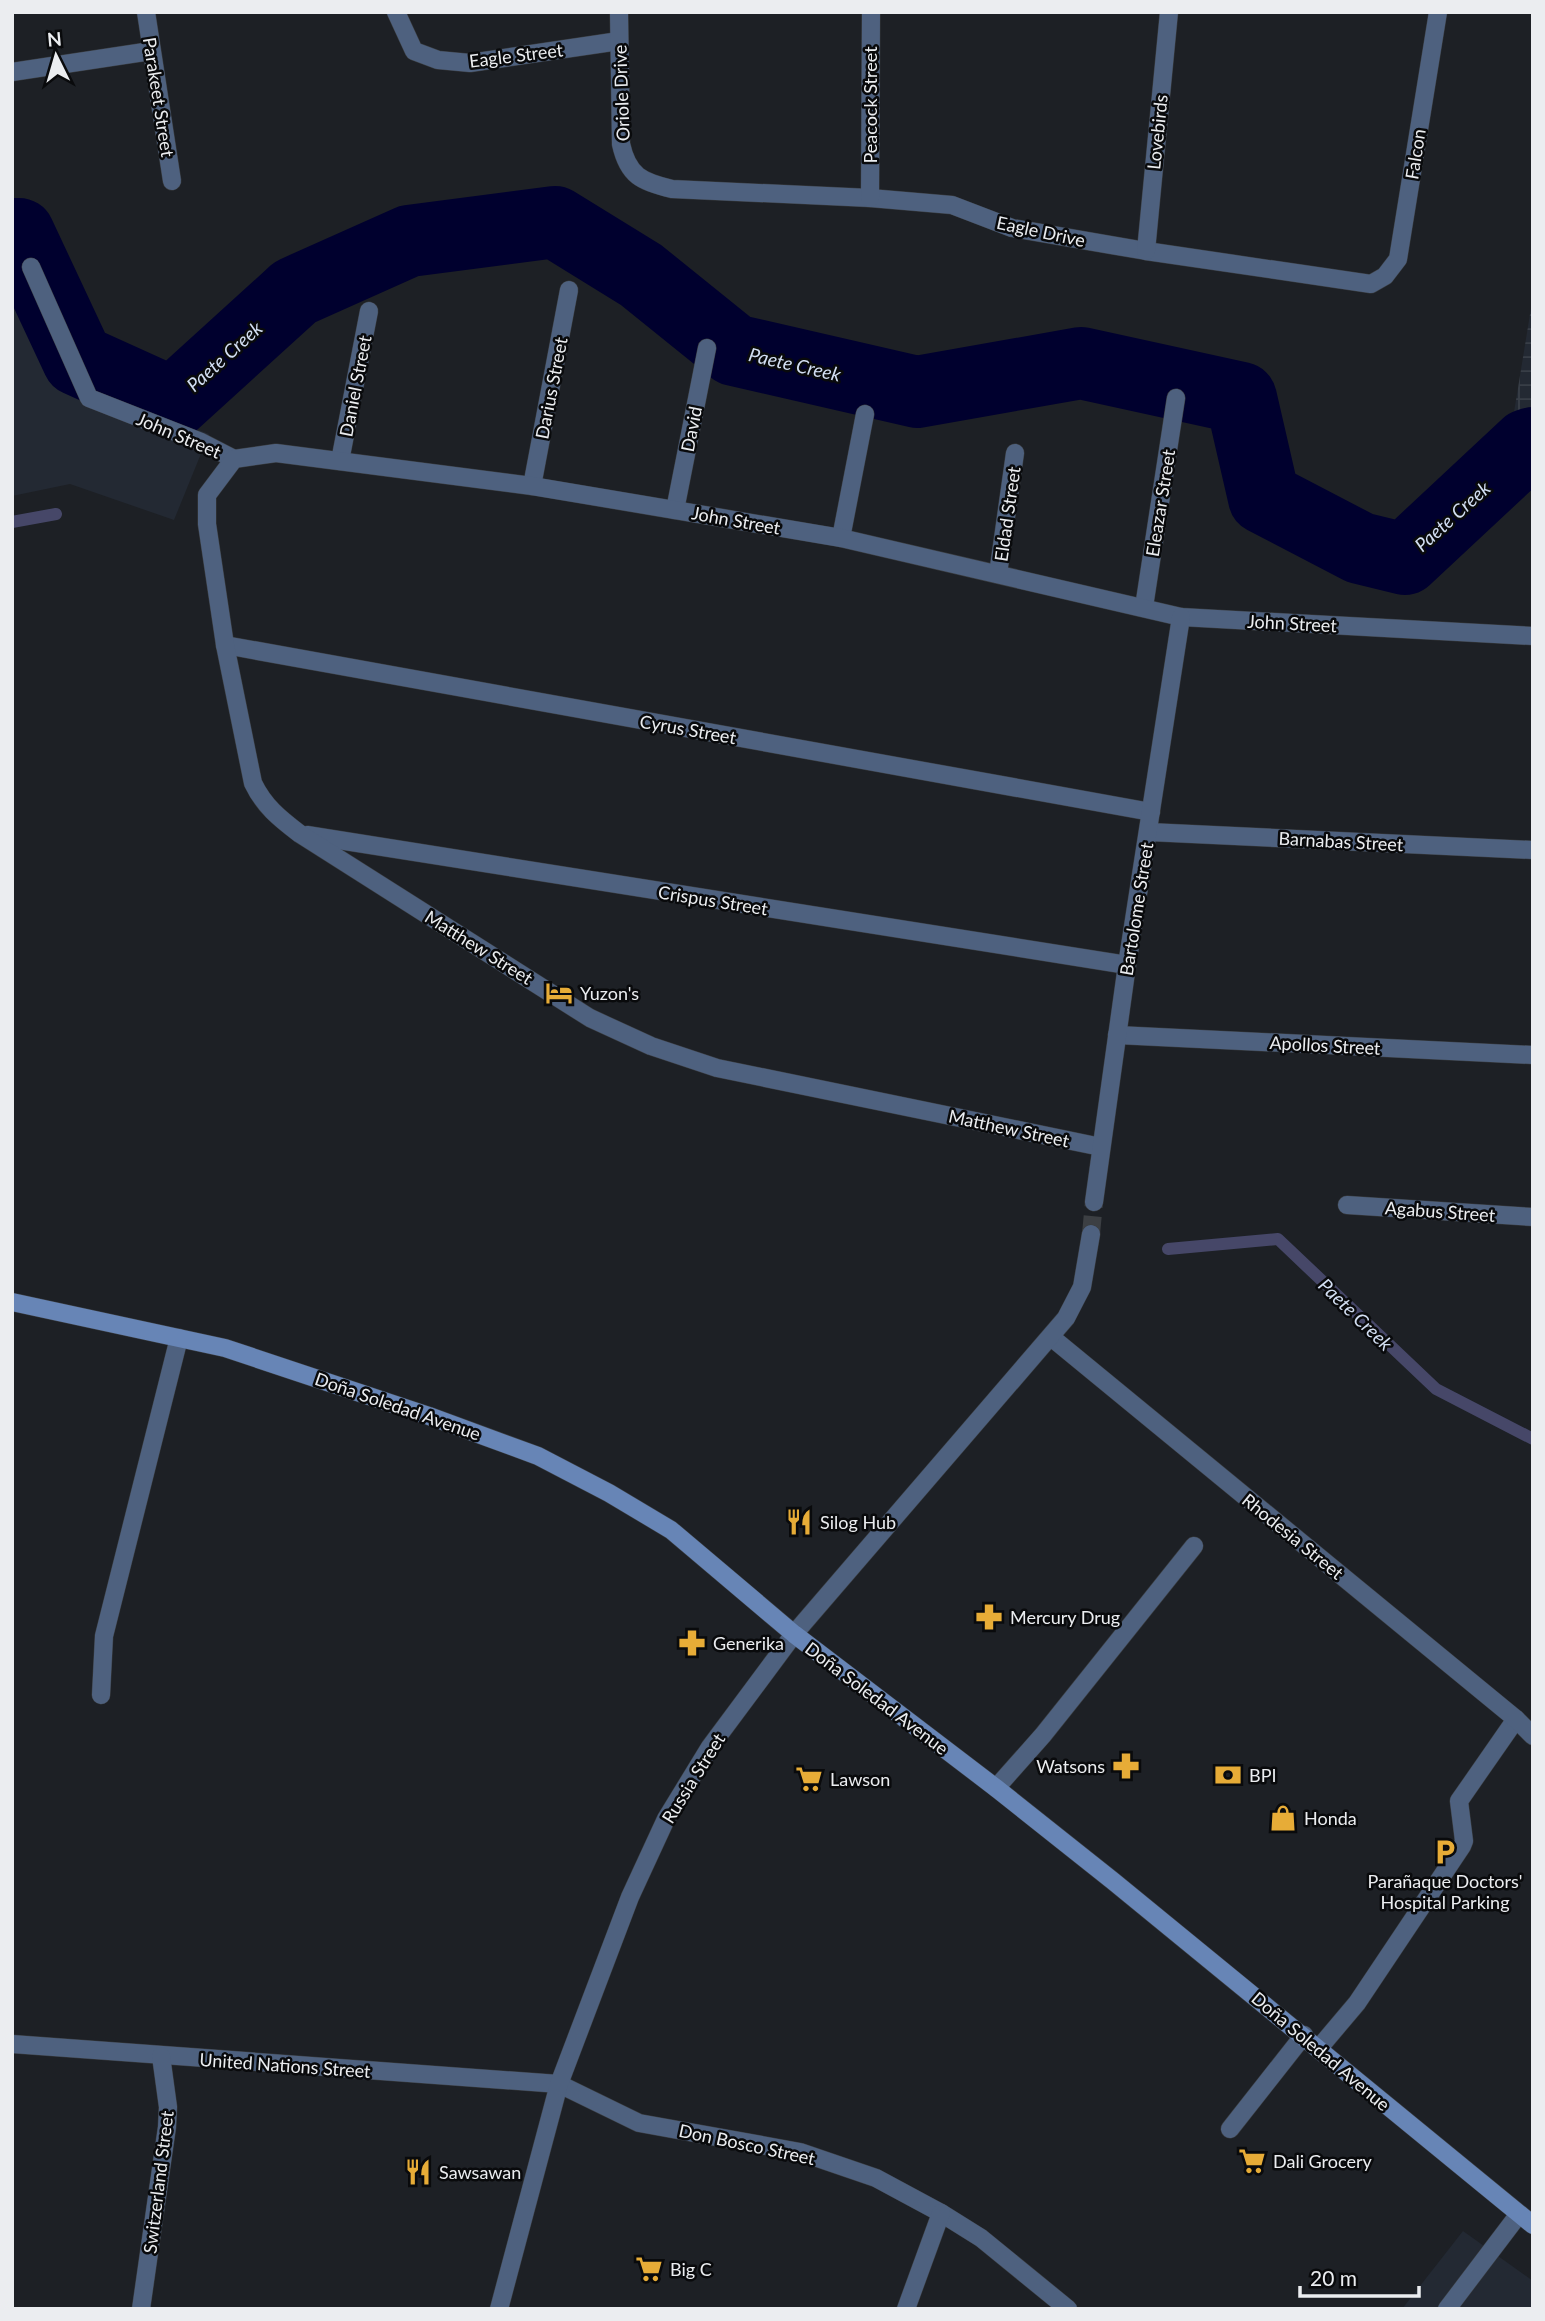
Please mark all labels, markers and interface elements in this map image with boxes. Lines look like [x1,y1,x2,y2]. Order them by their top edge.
north arrow [21,21,91,91]
text: N [46,26,63,51]
street label: Parakeet Street [139,36,179,159]
street label: Eagle Street [468,38,565,72]
street label: Oriole Drive [608,44,634,142]
street label: Peacock Street [859,46,881,164]
street label: Lovebirds [1142,93,1172,171]
street label: Falcon [1400,127,1430,181]
street label: Eagle Drive [995,211,1087,251]
water label: Paete Creek [181,315,267,396]
street label: Daniel Street [334,333,376,438]
street label: Darius Street [530,335,572,441]
water label: Paete Creek [747,342,844,386]
street label: David [676,404,706,454]
street label: John Street [133,407,225,463]
street label: Eleazar Street [1141,447,1179,558]
street label: Eldad Street [989,465,1025,563]
water label: Paete Creek [1409,475,1495,556]
street label: John Street [690,501,783,539]
street label: John Street [1247,610,1338,636]
street label: Cyrus Street [638,710,738,748]
street label: Barnabas Street [1278,827,1404,855]
street label: Bartolome Street [1115,840,1157,977]
street label: Crispus Street [657,880,770,920]
street label: Matthew Street [421,905,537,989]
hotel icon: Yuzon's [544,978,574,1008]
place label: Yuzon's [580,982,639,1004]
street label: Apollos Street [1269,1031,1382,1059]
street label: Matthew Street [947,1104,1072,1152]
street label: Agabus Street [1384,1196,1496,1226]
water label: Paete Creek [1314,1273,1398,1356]
street label: Doña Soledad Avenue [312,1367,484,1445]
street label: Rhodesia Street [1238,1488,1349,1584]
restaurant icon: Silog Hub [784,1507,814,1537]
place label: Silog Hub [820,1511,896,1533]
pharmacy icon: Mercury Drug [974,1602,1004,1632]
place label: Mercury Drug [1010,1606,1120,1628]
pharmacy icon: Generika [677,1628,707,1658]
place label: Generika [713,1632,784,1654]
street label: Doña Soledad Avenue [801,1637,953,1759]
street label: Russia Street [657,1729,730,1827]
pharmacy icon: Watsons [1111,1751,1141,1781]
place label: Watsons [1036,1755,1105,1777]
bank icon: BPI [1213,1760,1243,1790]
supermarket icon: Lawson [794,1764,824,1794]
place label: BPI [1249,1764,1277,1786]
place label: Lawson [830,1768,890,1790]
shop icon: Honda [1268,1803,1298,1833]
place label: Honda [1304,1807,1357,1829]
parking icon: Parañaque Doctors' Hospital Parking [1430,1837,1460,1867]
place label: Parañaque Doctors' Hospital Parking [1368,1870,1522,1913]
street label: Doña Soledad Avenue [1247,1987,1395,2115]
street label: United Nations Street [199,2048,372,2082]
street label: Switzerland Street [138,2109,178,2255]
street label: Don Bosco Street [677,2119,818,2169]
supermarket icon: Dali Grocery [1237,2146,1267,2176]
place label: Dali Grocery [1273,2150,1372,2172]
restaurant icon: Sawsawan [403,2157,433,2187]
place label: Sawsawan [439,2161,521,2183]
supermarket icon: Big C [634,2254,664,2284]
scale bar [1300,2254,1419,2298]
place label: Big C [670,2258,712,2280]
text: 20 m [1310,2265,1357,2290]

